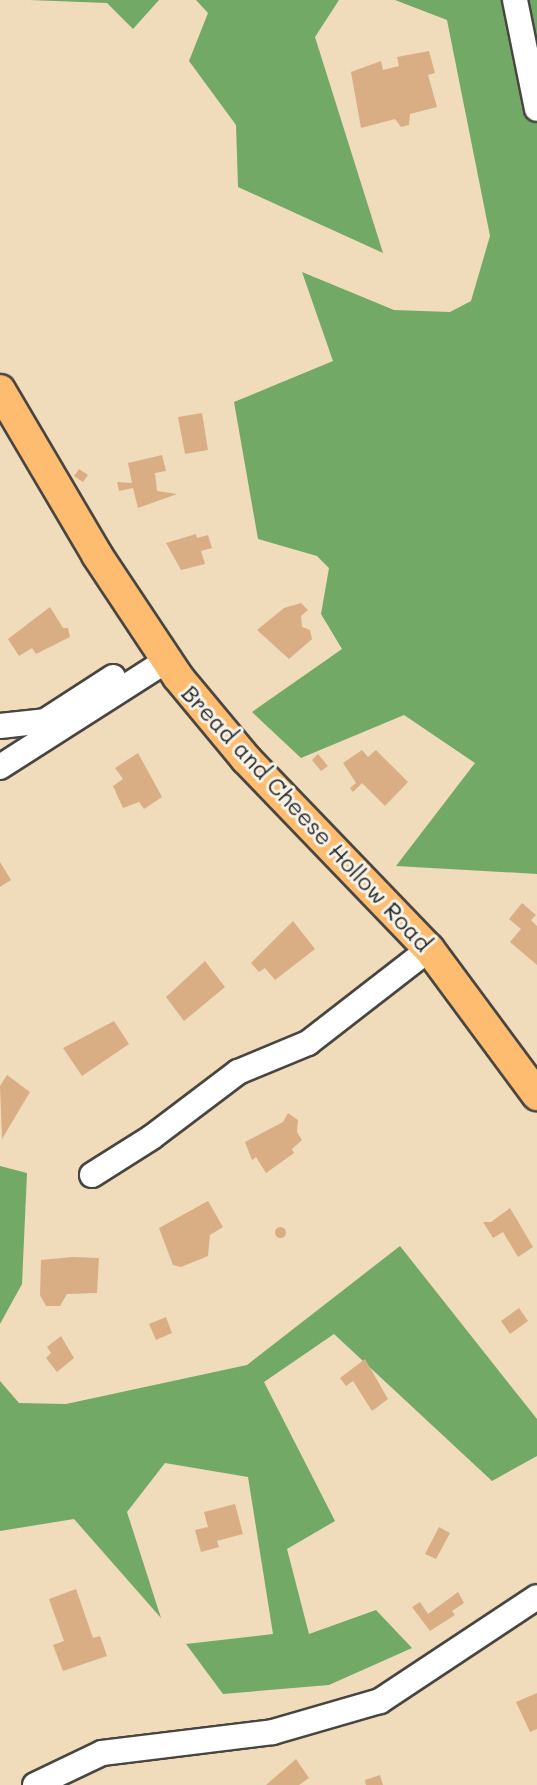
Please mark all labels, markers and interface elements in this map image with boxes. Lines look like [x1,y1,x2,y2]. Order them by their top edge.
street label: Bread and Cheese Hollow Road [176,679,438,957]

